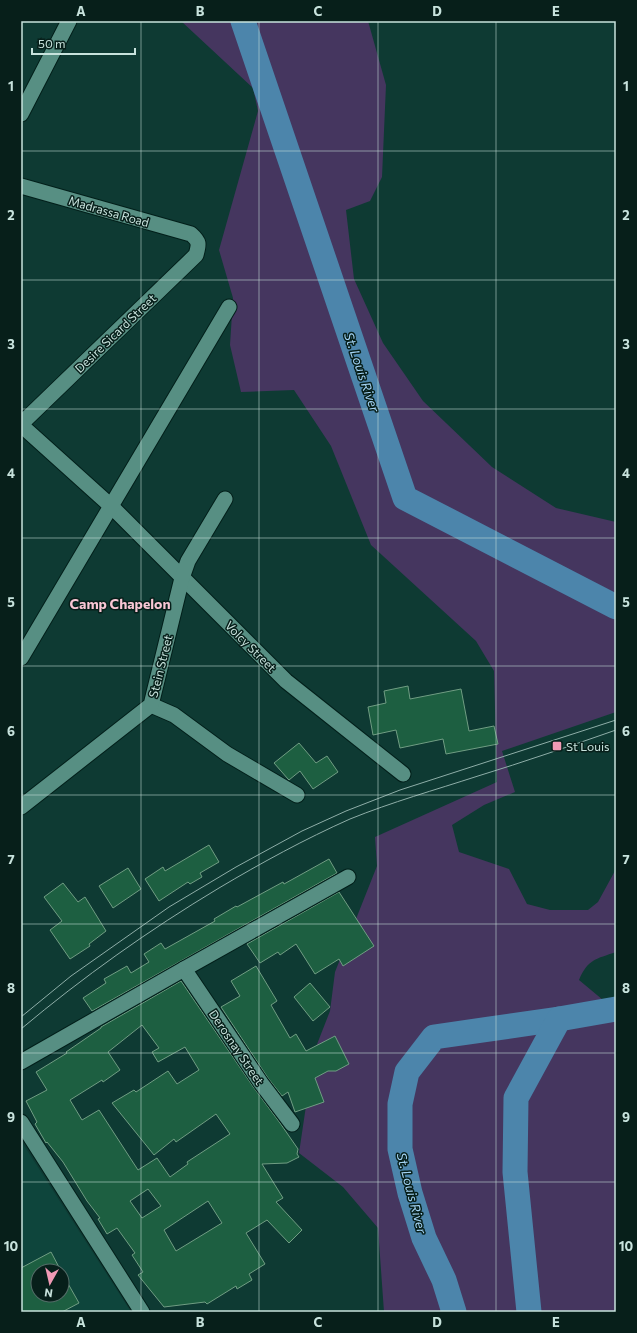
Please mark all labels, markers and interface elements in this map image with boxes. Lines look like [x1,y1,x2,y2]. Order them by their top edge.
text: A [76,3,86,19]
text: B [196,3,205,19]
text: C [314,3,323,19]
text: D [432,3,442,19]
text: E [552,3,560,19]
scale bar [32,30,135,56]
text: 50 m [38,36,66,50]
text: 1 [8,78,14,94]
text: 1 [623,78,629,94]
street label: Madrassa Road [67,193,151,229]
text: 2 [7,207,15,223]
text: 2 [622,207,630,223]
street label: Desire Sicard Street [72,291,158,375]
water label: St. Louis River [341,330,383,415]
text: 3 [7,336,15,352]
text: 3 [622,336,630,352]
text: 4 [7,465,15,481]
text: 4 [622,465,630,481]
text: 5 [7,594,15,610]
text: 5 [622,594,630,610]
district label: Camp Chapelon [69,595,171,612]
street label: Volcy Street [223,618,279,674]
street label: Stein Street [145,633,175,699]
text: 6 [7,723,15,739]
text: 6 [622,723,630,739]
place label: St Louis [566,739,609,753]
marker: St Louis [551,740,563,752]
text: 7 [7,851,15,867]
text: 7 [622,851,630,867]
text: 8 [7,980,15,996]
text: 8 [622,980,630,996]
street label: Derosnay Street [207,1007,267,1087]
text: 9 [7,1109,15,1125]
text: 9 [622,1109,630,1125]
water label: St. Louis River [393,1151,431,1236]
text: 10 [4,1238,19,1254]
text: 10 [619,1238,634,1254]
north arrow [30,1263,70,1303]
text: N [44,1286,54,1300]
text: A [76,1314,86,1330]
text: B [196,1314,205,1330]
text: C [314,1314,323,1330]
text: D [432,1314,442,1330]
text: E [552,1314,560,1330]

